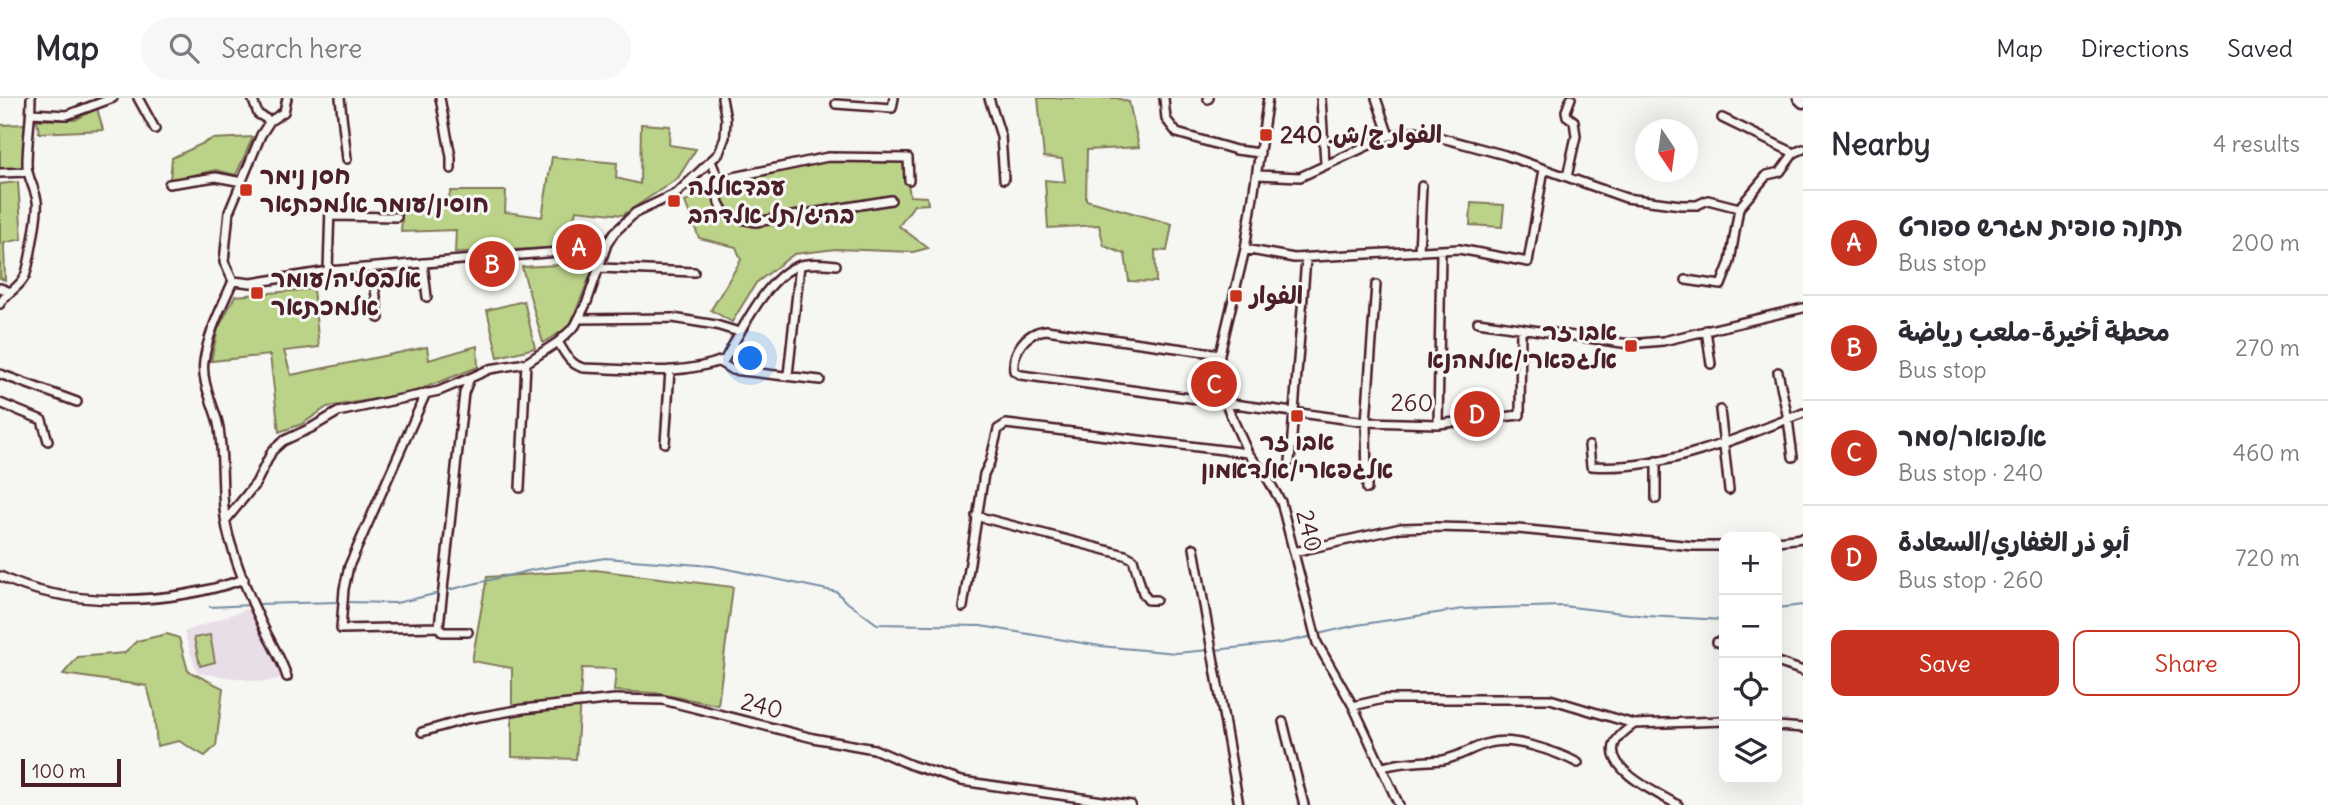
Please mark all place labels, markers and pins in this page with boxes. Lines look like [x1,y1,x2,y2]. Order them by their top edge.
place label: الفوار ج/ش. 240 [1280,119,1442,150]
marker: الفوار ج/ش. 240 [1258,127,1274,143]
place label: חסן נימר חוסין/עומר אלמכתאר [260,160,489,218]
place label: עבדאללה בהיג/תל אלדהב [687,171,855,229]
marker: חסן נימר חוסין/עומר אלמכתאר [238,182,254,198]
marker: עבדאללה בהיג/תל אלדהב [666,193,682,209]
pin: A [556,221,602,273]
pin: B [469,238,515,290]
place label: אלבסליה/עומר אלמכתאר [271,263,421,321]
place label: الفوار [1248,280,1303,311]
marker: אלבסליה/עומר אלמכתאר [249,285,265,301]
marker: الفوار [1228,288,1244,304]
place label: אבו זר אלגפארי/אלמהנא [1427,316,1617,374]
marker: אבו זר אלגפארי/אלמהנא [1623,338,1639,354]
pin: C [1191,358,1237,410]
pin: D [1454,388,1500,440]
marker: אבו זר אלגפארי/אלדאמון [1289,408,1305,424]
place label: אבו זר אלגפארי/אלדאמון [1201,426,1393,485]

